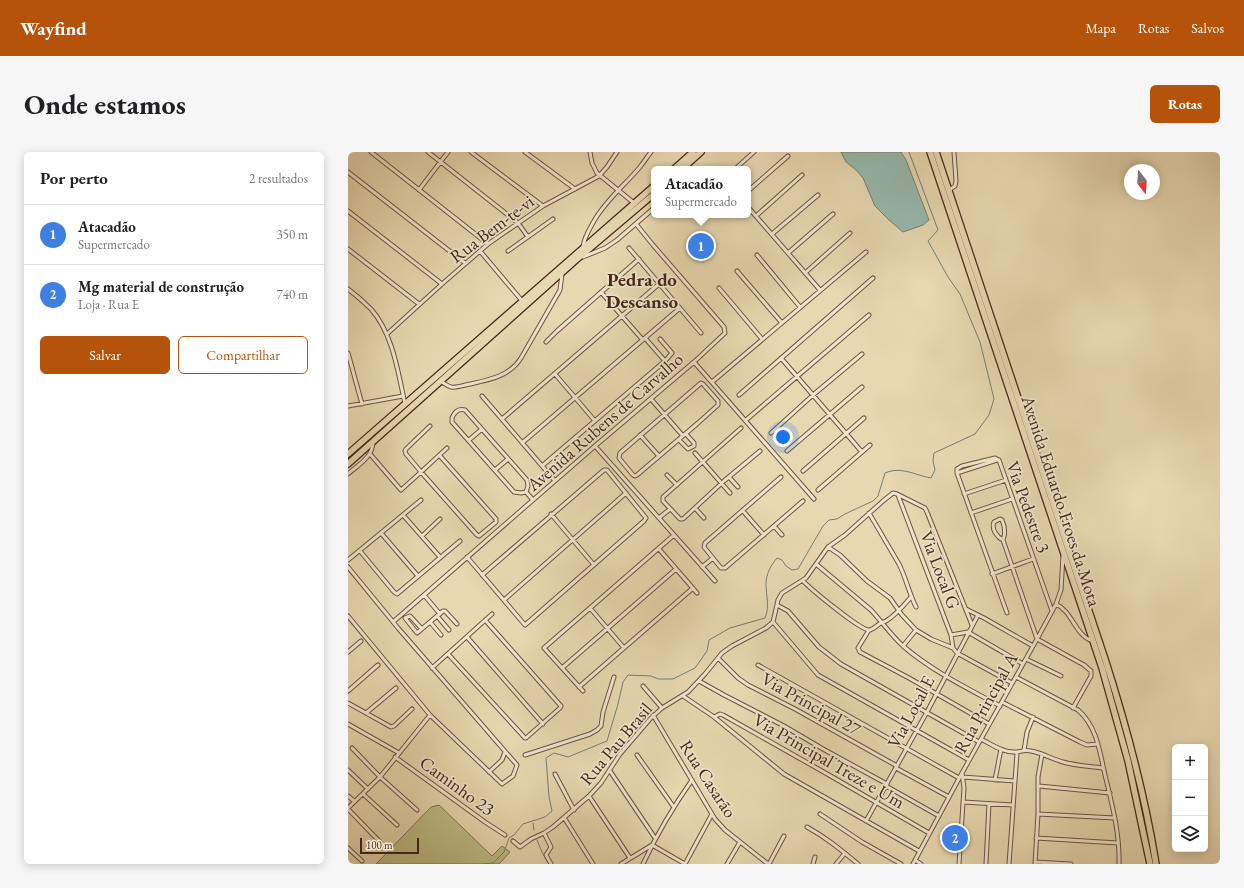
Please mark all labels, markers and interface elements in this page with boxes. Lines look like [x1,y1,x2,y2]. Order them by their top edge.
text: Wayfind [20,16,87,41]
text: Mapa [1085,19,1116,37]
text: Rotas [1138,19,1169,37]
text: Salvos [1191,19,1224,37]
button: Rotas [1150,85,1220,123]
text: Onde estamos [24,86,186,122]
north arrow [1124,164,1160,200]
popup [651,166,751,218]
text: Por perto [40,167,108,189]
text: 2 resultados [249,170,308,187]
text: Atacadão [665,174,723,193]
street label: Rua Bem-te-vi [445,189,539,268]
text: Supermercado [665,193,737,210]
text: Atacadão [78,217,136,236]
text: 1 [50,226,56,243]
text: 350 m [277,226,308,243]
pin: 1 [688,231,714,261]
text: Supermercado [78,236,150,253]
district label: Pedra do Descanso [606,267,679,314]
text: Mg material de construção [78,277,244,296]
text: 2 [50,286,56,303]
text: 740 m [277,286,308,303]
text: Loja · Rua E [78,296,139,313]
button: Salvar [40,336,170,374]
button: Compartilhar [178,336,308,374]
street label: Avenida Rubens de Carvalho [521,347,688,497]
street label: Avenida Eduardo Froes da Mota [1016,391,1107,610]
your location [773,427,793,447]
street label: Via Pedestre 3 [1001,458,1056,556]
street label: Via Local G [915,528,966,612]
street label: Rua Principal A [949,648,1023,757]
street label: Via Principal 27 [758,667,865,740]
street label: Via Local E [882,672,939,752]
street label: Rua Pau Brasil [574,698,657,790]
street label: Via Principal Treze e Um [749,708,909,813]
street label: Rua Casarão [675,735,742,822]
map controls [1172,744,1208,852]
button: + [1172,744,1208,780]
street label: Caminho 23 [415,751,499,820]
button: − [1172,780,1208,816]
button: layers [1172,816,1208,852]
pin: 2 [942,823,968,853]
scale bar [360,836,419,855]
text: 100 m [366,838,393,852]

